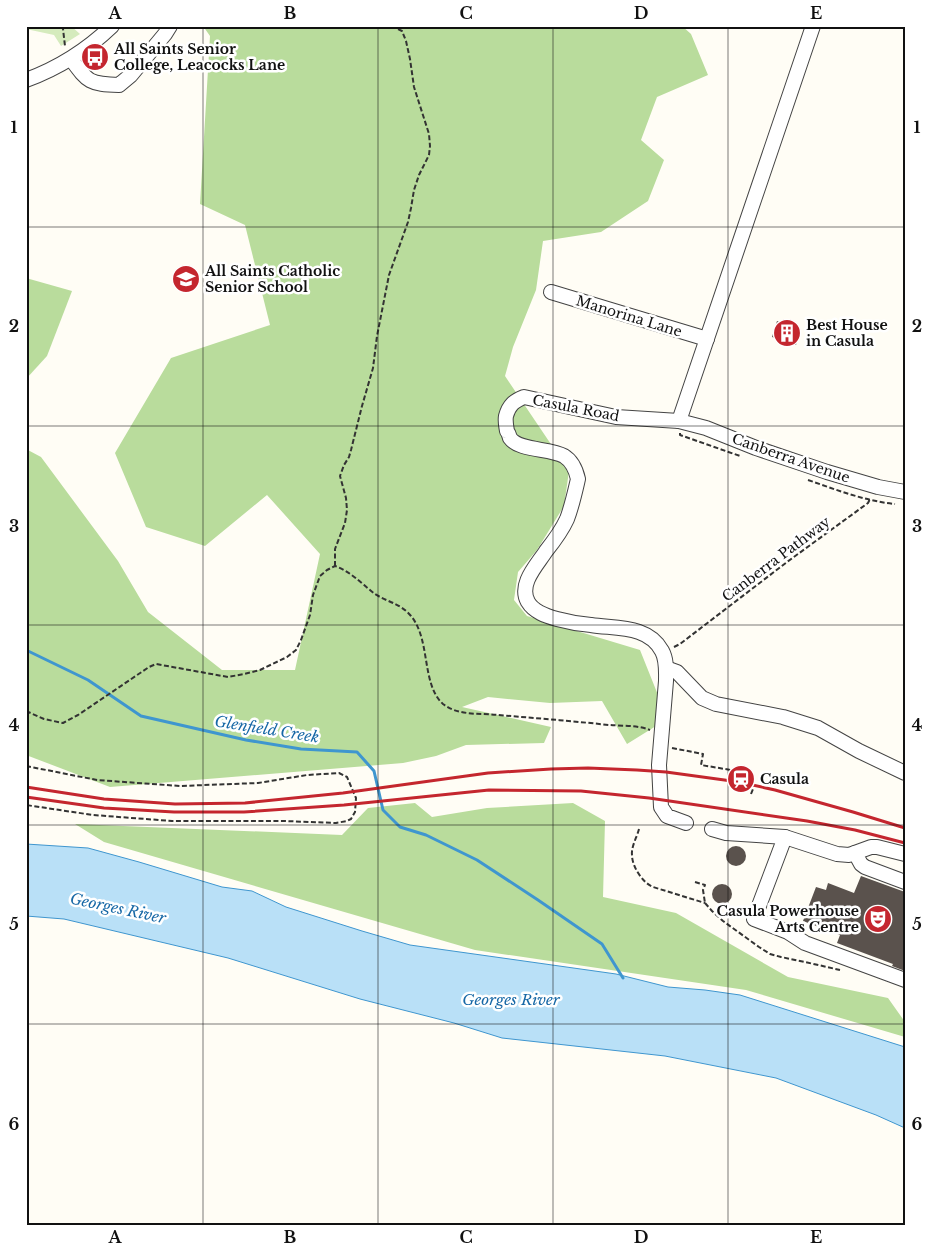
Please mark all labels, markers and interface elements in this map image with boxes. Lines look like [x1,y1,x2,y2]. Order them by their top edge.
text: A [108,3,123,23]
text: B [284,3,297,23]
text: C [459,3,473,23]
text: D [634,3,648,23]
text: E [810,3,822,23]
place label: All Saints Senior College, Leacocks Lane [113,40,285,74]
bus stop icon: All Saints Senior College, Leacocks Lane [80,42,110,72]
text: 1 [11,117,18,137]
text: 1 [914,117,921,137]
place label: All Saints Catholic Senior School [204,262,340,296]
school or university icon: All Saints Catholic Senior School [171,264,201,294]
street label: Manorina Lane [574,291,684,341]
text: 2 [9,316,19,336]
place label: Best House in Casula [806,316,888,350]
text: 2 [912,316,922,336]
building icon: Best House in Casula [772,318,802,348]
street label: Casula Road [531,391,622,425]
street label: Canberra Avenue [730,429,852,487]
street label: Canberra Pathway [718,512,834,606]
text: 3 [9,516,19,536]
text: 3 [912,516,922,536]
water label: Glenfield Creek [213,711,321,747]
text: 4 [9,715,19,735]
text: 4 [912,715,922,735]
station icon: Casula [726,764,756,794]
place label: Casula [760,770,809,788]
water label: Georges River [68,889,169,928]
place label: Casula Powerhouse Arts Centre [716,902,859,936]
theatre icon: Casula Powerhouse Arts Centre [863,904,893,934]
text: 5 [9,914,19,934]
text: 5 [912,914,922,934]
water label: Georges River [462,990,561,1009]
text: 6 [9,1114,20,1134]
text: 6 [912,1114,923,1134]
text: A [108,1227,123,1247]
text: B [284,1227,297,1247]
text: C [459,1227,473,1247]
text: D [634,1227,648,1247]
text: E [810,1227,822,1247]

